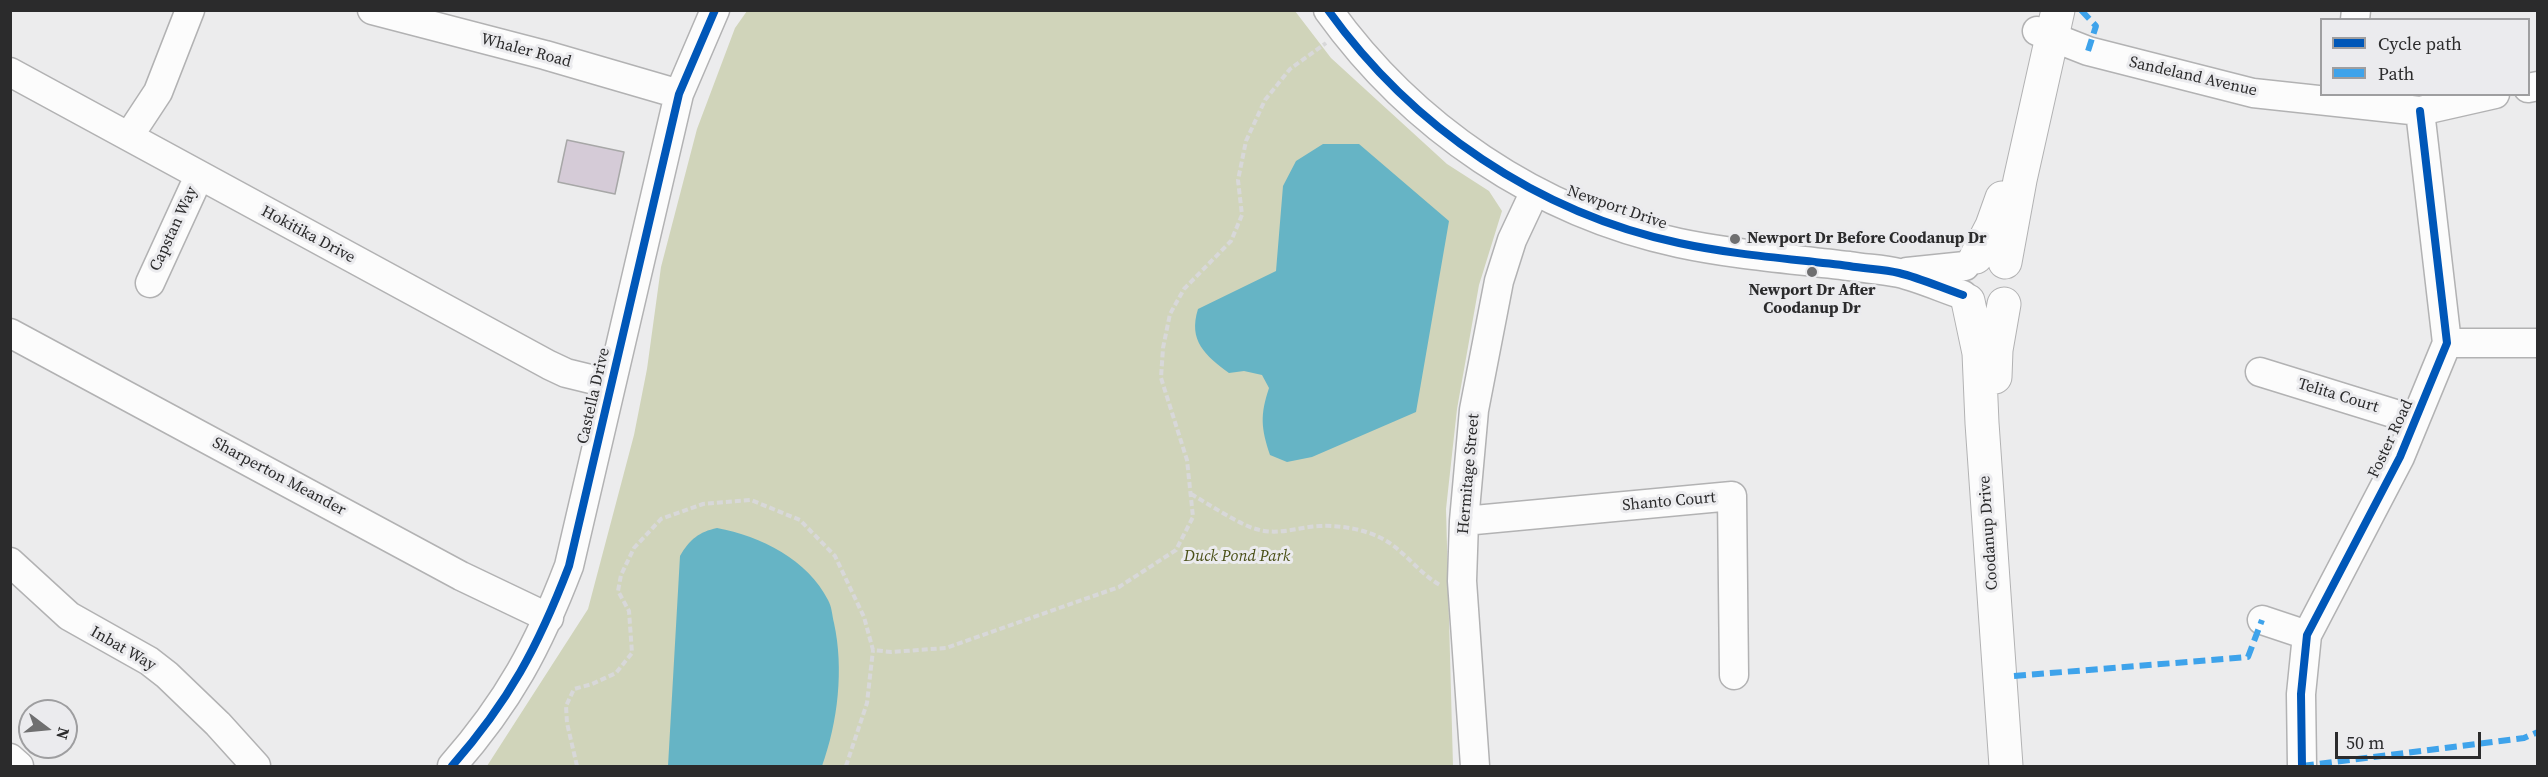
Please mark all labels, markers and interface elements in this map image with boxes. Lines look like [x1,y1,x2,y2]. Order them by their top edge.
legend [2320,18,2530,96]
street label: Whaler Road [479,30,573,72]
text: Cycle path [2378,31,2462,56]
street label: Sandeland Avenue [2127,53,2259,101]
text: Path [2378,61,2414,86]
street label: Newport Drive [1564,182,1670,234]
street label: Capstan Way [146,184,202,274]
street label: Hokitika Drive [258,202,358,268]
place label: Newport Dr Before Coodanup Dr [1747,229,1986,249]
marker: Newport Dr Before Coodanup Dr [1728,232,1742,246]
marker: Newport Dr After Coodanup Dr [1805,265,1819,279]
place label: Newport Dr After Coodanup Dr [1748,281,1876,319]
street label: Castella Drive [574,346,614,446]
street label: Telita Court [2295,375,2381,417]
street label: Foster Road [2364,397,2418,481]
street label: Hermitage Street [1454,413,1484,535]
street label: Sharperton Meander [209,434,349,520]
street label: Coodanup Drive [1975,475,2003,591]
street label: Shanto Court [1622,488,1716,516]
park label: Duck Pond Park [1184,547,1290,567]
street label: Inbat Way [87,623,159,675]
north arrow [18,699,78,759]
scale bar [2338,720,2484,758]
text: N [51,725,76,742]
text: 50 m [2346,730,2384,755]

